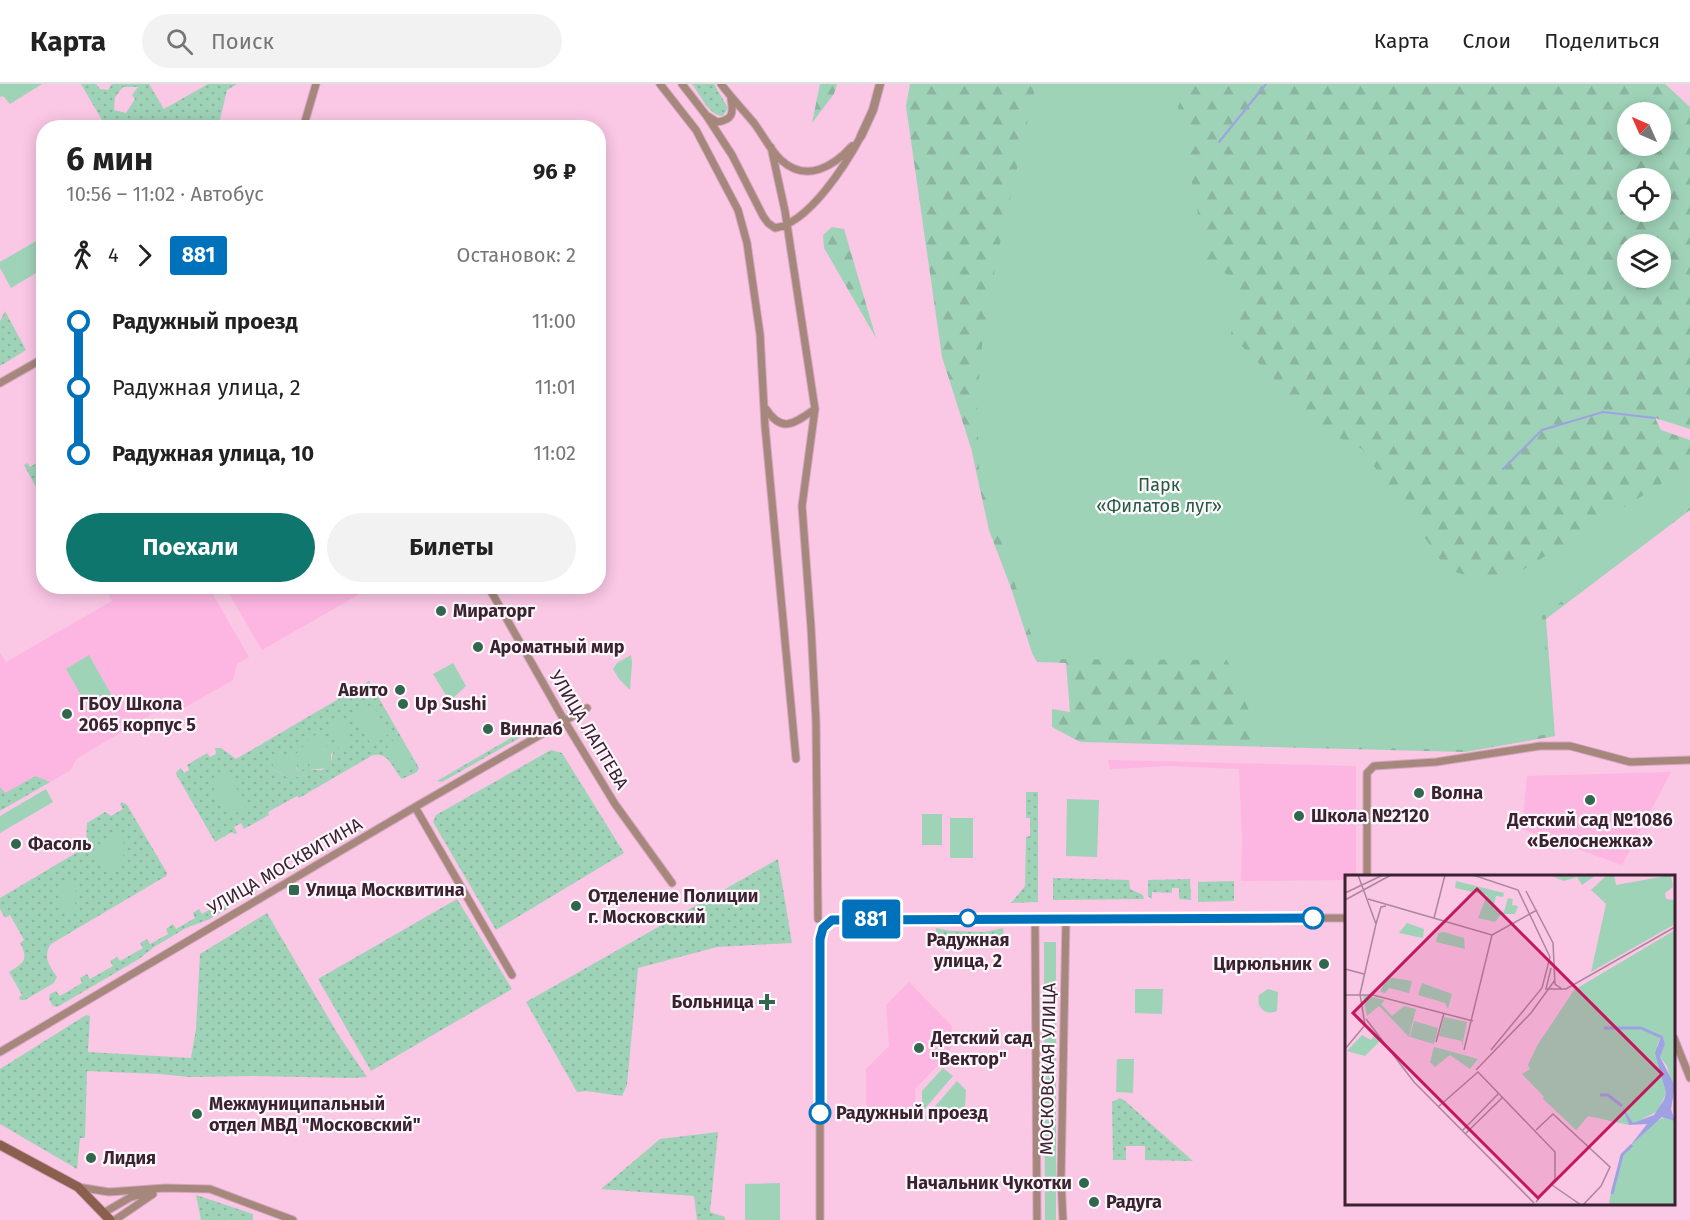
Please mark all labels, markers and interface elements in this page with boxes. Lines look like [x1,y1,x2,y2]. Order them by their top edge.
search box [142,14,562,68]
text: Карта [30,25,106,58]
icon: search [163,25,196,58]
text: Поиск [211,28,274,55]
text: Карта [1374,28,1430,54]
text: Слои [1463,28,1511,54]
text: Поделиться [1544,28,1660,54]
north arrow [1617,102,1671,156]
map controls [1617,102,1671,288]
text: 6 мин [66,139,153,179]
text: 96 ₽ [533,158,576,185]
button: locate [1617,168,1671,222]
text: 10:56 – 11:02 · Автобус [66,182,264,206]
button: layers [1617,234,1671,288]
icon: walk [66,239,99,272]
icon: forward [128,239,161,272]
text: 881 [182,242,215,268]
text: 4 [108,243,119,267]
text: Остановок: 2 [457,243,576,267]
text: Радужный проезд [112,308,298,335]
text: 11:00 [532,309,576,333]
text: Радужная улица, 2 [112,374,301,401]
text: 11:01 [535,375,576,399]
text: Радужная улица, 10 [112,440,314,467]
text: 11:02 [533,441,576,465]
park label: Парк «Филатов луг» [1096,474,1222,517]
button: Поехали [66,513,315,582]
button: Билеты [327,513,576,582]
place label: Мираторг [453,600,535,622]
marker: Мираторг [434,604,448,618]
place label: Ароматный мир [489,636,625,658]
marker: Ароматный мир [471,640,485,654]
street label: УЛИЦА ЛАПТЕВА [545,666,634,794]
place label: Авито [337,679,388,701]
marker: Авито [393,683,407,697]
place label: ГБОУ Школа 2065 корпус 5 [79,693,196,736]
place label: Up Sushi [415,693,486,715]
marker: Up Sushi [396,697,410,711]
marker: ГБОУ Школа 2065 корпус 5 [60,707,74,721]
place label: Винлаб [500,718,563,740]
marker: Винлаб [481,722,495,736]
place label: Волна [1431,782,1483,804]
marker: Волна [1412,786,1426,800]
marker: Детский сад №1086 «Белоснежка» [1583,793,1597,807]
place label: Школа №2120 [1311,805,1429,827]
marker: Школа №2120 [1292,809,1306,823]
place label: Детский сад №1086 «Белоснежка» [1506,809,1673,852]
street label: УЛИЦА МОСКВИТИНА [204,812,367,919]
place label: Фасоль [28,833,92,855]
marker: Фасоль [9,837,23,851]
inset map [1345,875,1675,1205]
place label: Улица Москвитина [305,879,465,901]
marker: Улица Москвитина [287,883,301,897]
place label: Отделение Полиции г. Московский [588,885,758,928]
marker: Отделение Полиции г. Московский [569,899,583,913]
line badge: 881 [836,900,906,938]
text: 881 [854,906,888,932]
unlabelled marker [1302,907,1324,929]
marker: Радужная улица, 2 [959,909,977,927]
place label: Радужная улица, 2 [926,929,1010,972]
place label: Цирюльник [1213,953,1312,975]
marker: Цирюльник [1317,957,1331,971]
street label: МОСКОВСКАЯ УЛИЦА [1035,982,1061,1155]
place label: Больница [672,991,754,1013]
marker: Больница [758,993,776,1011]
place label: Детский сад "Вектор" [930,1027,1032,1070]
marker: Детский сад "Вектор" [912,1041,926,1055]
place label: Межмуниципальный отдел МВД "Московский" [209,1093,421,1136]
marker: Радужный проезд [809,1102,831,1124]
place label: Радужный проезд [836,1102,988,1124]
marker: Межмуниципальный отдел МВД "Московский" [190,1107,204,1121]
place label: Лидия [103,1147,156,1169]
marker: Лидия [84,1151,98,1165]
place label: Начальник Чукотки [906,1172,1072,1194]
marker: Начальник Чукотки [1077,1176,1091,1190]
place label: Радуга [1106,1191,1162,1213]
marker: Радуга [1087,1195,1101,1209]

